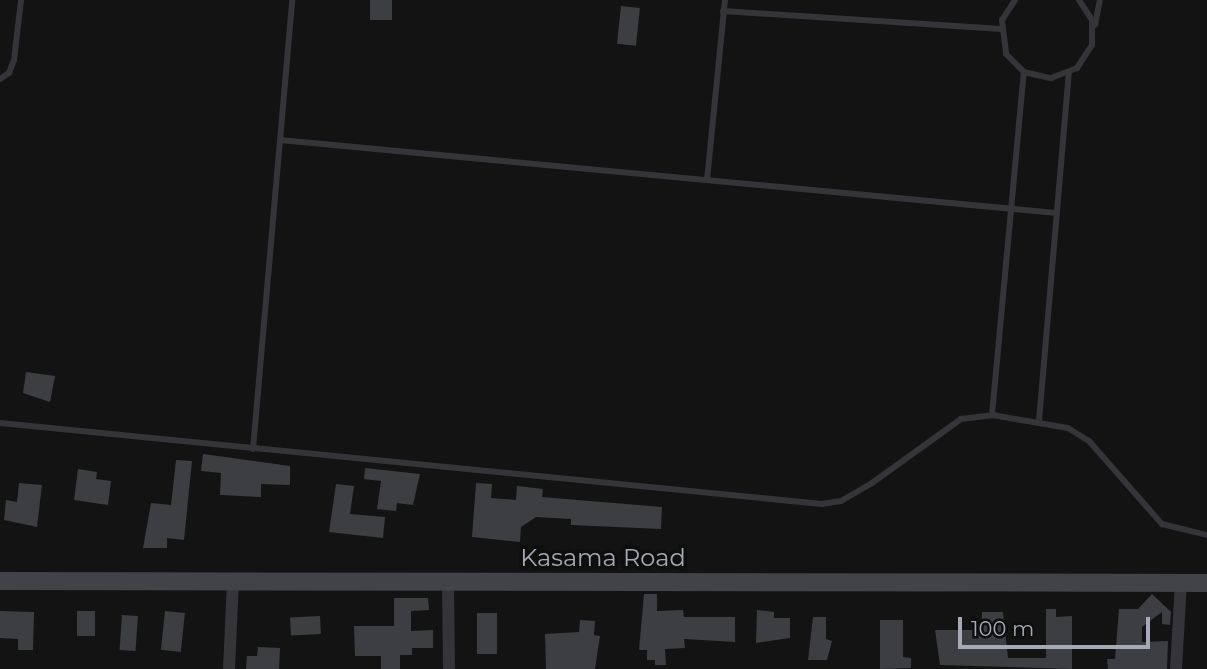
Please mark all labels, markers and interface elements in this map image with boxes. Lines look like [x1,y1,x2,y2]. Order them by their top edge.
street label: Kasama Road [520,544,686,572]
scale bar [962,602,1154,646]
text: 100 m [971,616,1034,641]

